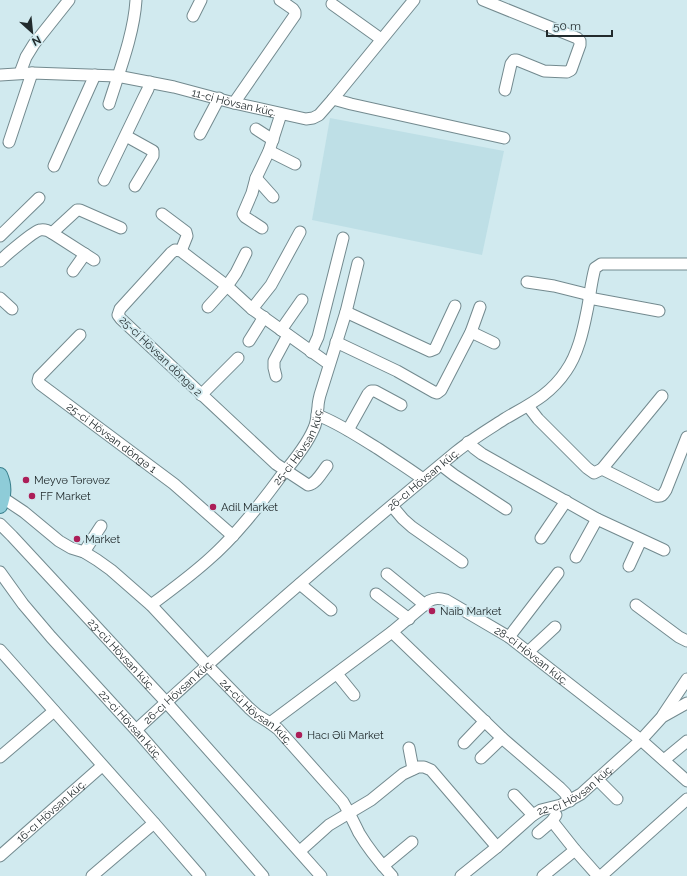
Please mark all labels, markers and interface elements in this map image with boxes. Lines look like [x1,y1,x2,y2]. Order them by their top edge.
north arrow [12,12,52,52]
scale bar [547,12,612,38]
text: 50 m [553,19,581,33]
text: N [30,33,43,48]
street label: 11-ci Hövsan küç. [190,86,277,119]
street label: 25-ci Hövsan döngə 2 [117,314,205,399]
street label: 25-ci Hövsan döngə 1 [64,400,159,476]
street label: 25-ci Hövsan küç. [271,407,325,488]
street label: 26-cı Hövsan küç. [385,446,462,513]
place label: Meyvə Tərəvəz [34,474,110,487]
marker: Meyvə Tərəvəz [21,475,31,485]
place label: FF Market [40,490,91,503]
marker: FF Market [27,491,37,501]
place label: Adil Market [221,501,278,514]
marker: Adil Market [208,502,218,512]
place label: Market [85,533,120,546]
marker: Market [72,534,82,544]
place label: Naib Market [440,605,502,618]
marker: Naib Market [427,606,437,616]
street label: 23-cü Hövsan küç. [85,616,157,693]
street label: 28-ci Hövsan küç. [492,624,571,688]
street label: 26-cı Hövsan küç. [141,657,216,727]
street label: 24-cü Hövsan küç. [217,676,295,748]
street label: 22-ci Hövsan küç. [96,688,165,762]
place label: Hacı Əli Market [307,729,384,742]
marker: Hacı Əli Market [294,730,304,740]
street label: 22-ci Hövsan küç. [534,762,616,818]
street label: 16-cı Hövsan küç. [14,777,89,846]

